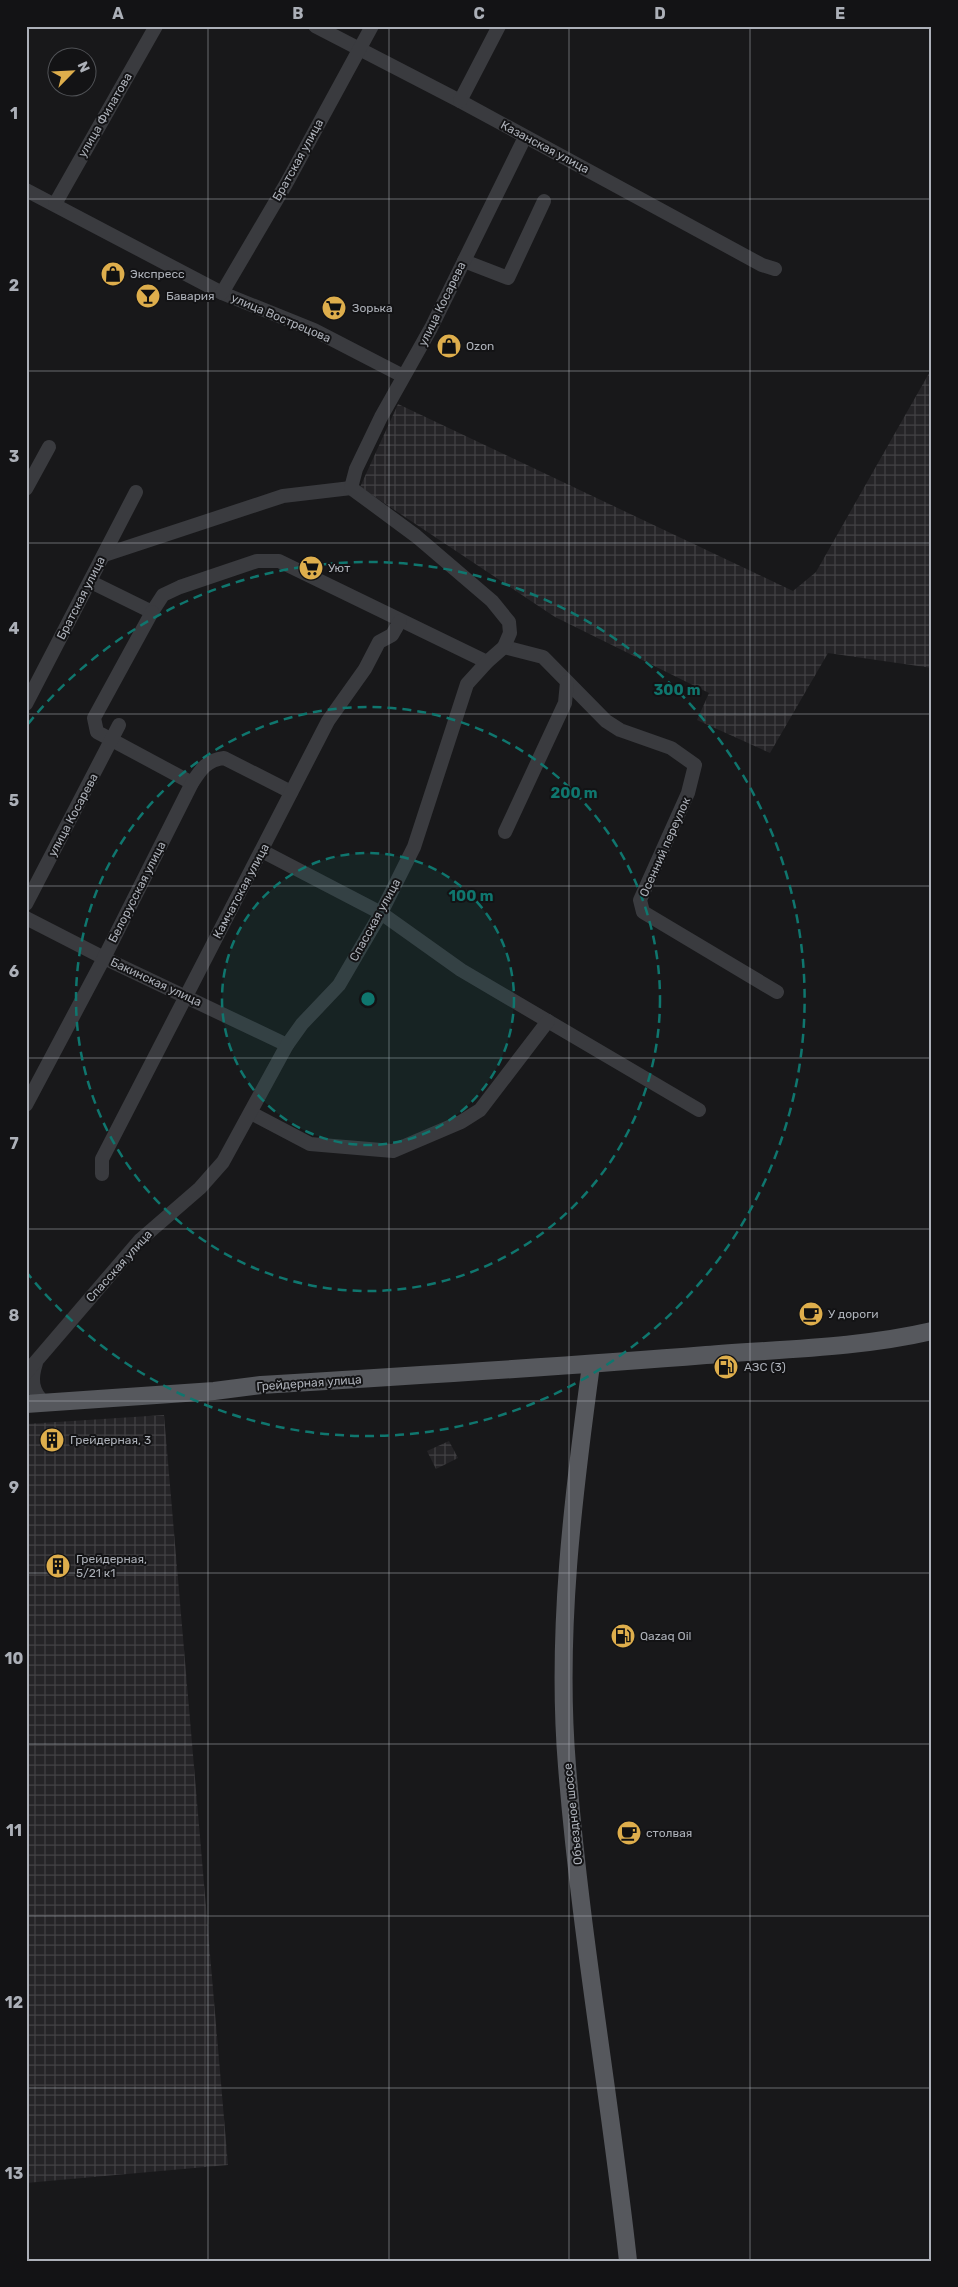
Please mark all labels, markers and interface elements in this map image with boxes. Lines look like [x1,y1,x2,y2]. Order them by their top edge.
text: A [112,4,124,23]
text: B [292,4,304,23]
text: C [473,4,485,23]
text: D [654,4,666,23]
text: E [835,4,845,23]
north arrow [48,48,98,98]
text: N [74,59,93,75]
street label: улица Филатова [75,70,135,160]
text: 1 [10,104,18,123]
street label: Братская улица [270,117,326,203]
street label: Казанская улица [498,118,592,176]
street label: улица Косарева [416,260,468,348]
shop icon: Экспресс [100,261,126,287]
place label: Экспресс [130,267,185,281]
text: 2 [9,276,19,295]
bar icon: Бавария [135,283,161,309]
place label: Бавария [166,289,215,303]
street label: улица Вострецова [229,291,333,345]
supermarket icon: Зорька [321,295,347,321]
place label: Зорька [352,301,393,315]
shop icon: Ozon [436,333,462,359]
place label: Ozon [466,339,494,353]
text: 3 [9,447,19,466]
street label: Братская улица [54,554,108,642]
supermarket icon: Уют [298,555,324,581]
place label: Уют [328,561,350,575]
text: 4 [9,619,20,638]
text: 300 m [653,681,701,699]
street label: улица Косарева [45,771,101,859]
text: 200 m [550,784,598,802]
text: 5 [9,791,19,810]
street label: Осенний переулок [637,795,694,899]
street label: Белорусская улица [105,839,169,945]
street label: Камчатская улица [210,841,272,941]
street label: Спасская улица [347,876,403,964]
text: 100 m [449,887,493,905]
street label: Бакинская улица [108,955,204,1009]
text: 6 [9,962,19,981]
centre of rings [359,990,377,1008]
text: 7 [9,1134,19,1153]
street label: Спасская улица [83,1227,155,1305]
cafe icon: У дороги [798,1301,824,1327]
text: 8 [9,1306,20,1325]
place label: У дороги [828,1307,879,1321]
fuel station icon: АЗС (3) [713,1354,739,1380]
place label: АЗС (3) [744,1360,786,1374]
street label: Грейдерная улица [256,1372,362,1394]
building icon: Грейдерная, 3 [39,1427,65,1453]
place label: Грейдерная, 3 [70,1433,151,1447]
text: 9 [9,1478,19,1497]
place label: Грейдерная, 5/21 к1 [76,1552,147,1580]
building icon: Грейдерная, 5/21 к1 [45,1553,71,1579]
fuel station icon: Qazaq Oil [610,1623,636,1649]
place label: Qazaq Oil [640,1629,692,1643]
text: 10 [5,1649,24,1668]
street label: Объездное шоссе [561,1762,585,1866]
cafe icon: столвая [616,1820,642,1846]
text: 11 [6,1821,22,1840]
place label: столвая [646,1826,692,1840]
text: 12 [5,1993,23,2012]
text: 13 [5,2164,23,2183]

